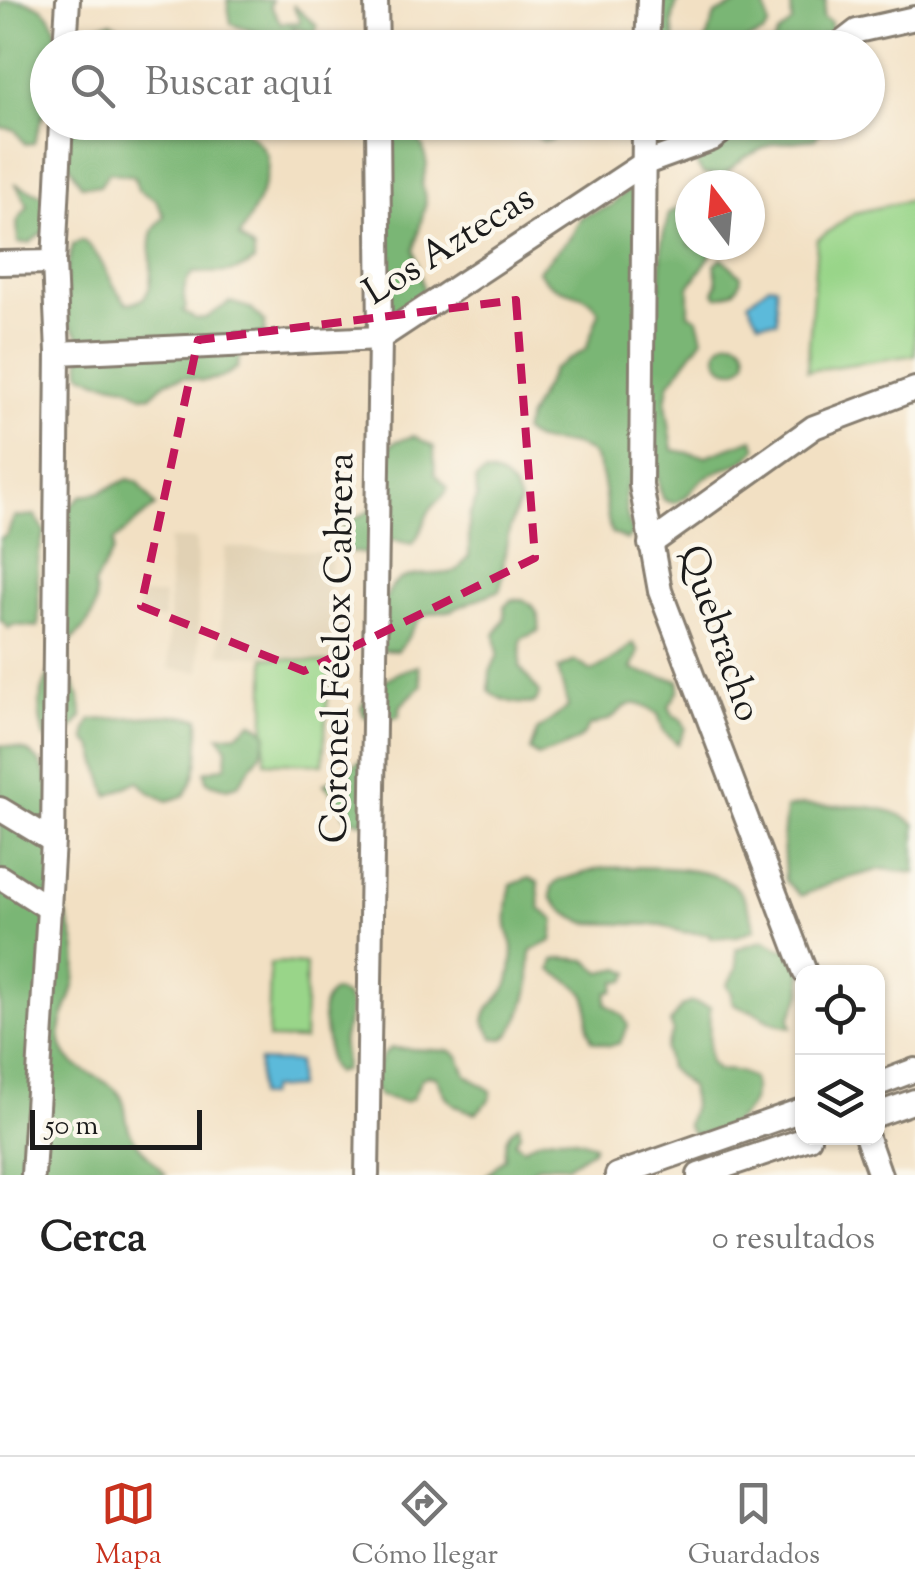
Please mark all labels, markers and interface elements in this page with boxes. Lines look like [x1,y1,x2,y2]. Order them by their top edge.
search box [30,30,885,140]
icon: search [65,58,120,113]
text: Buscar aquí [145,58,333,112]
north arrow [675,170,765,260]
street label: Los Aztecas [354,173,546,321]
street label: Coronel Féelox Cabrera [310,452,370,844]
street label: Quebracho [663,539,773,729]
map controls [795,965,885,1145]
button: locate [795,965,885,1055]
button: layers [795,1055,885,1145]
scale bar [30,1105,202,1150]
text: 50 m [45,1107,99,1147]
text: Cerca [40,1210,146,1270]
text: 0 resultados [712,1217,875,1263]
tab: Mapa [95,1476,162,1576]
tab: Cómo llegar [352,1476,498,1576]
tab: Guardados [688,1476,820,1576]

